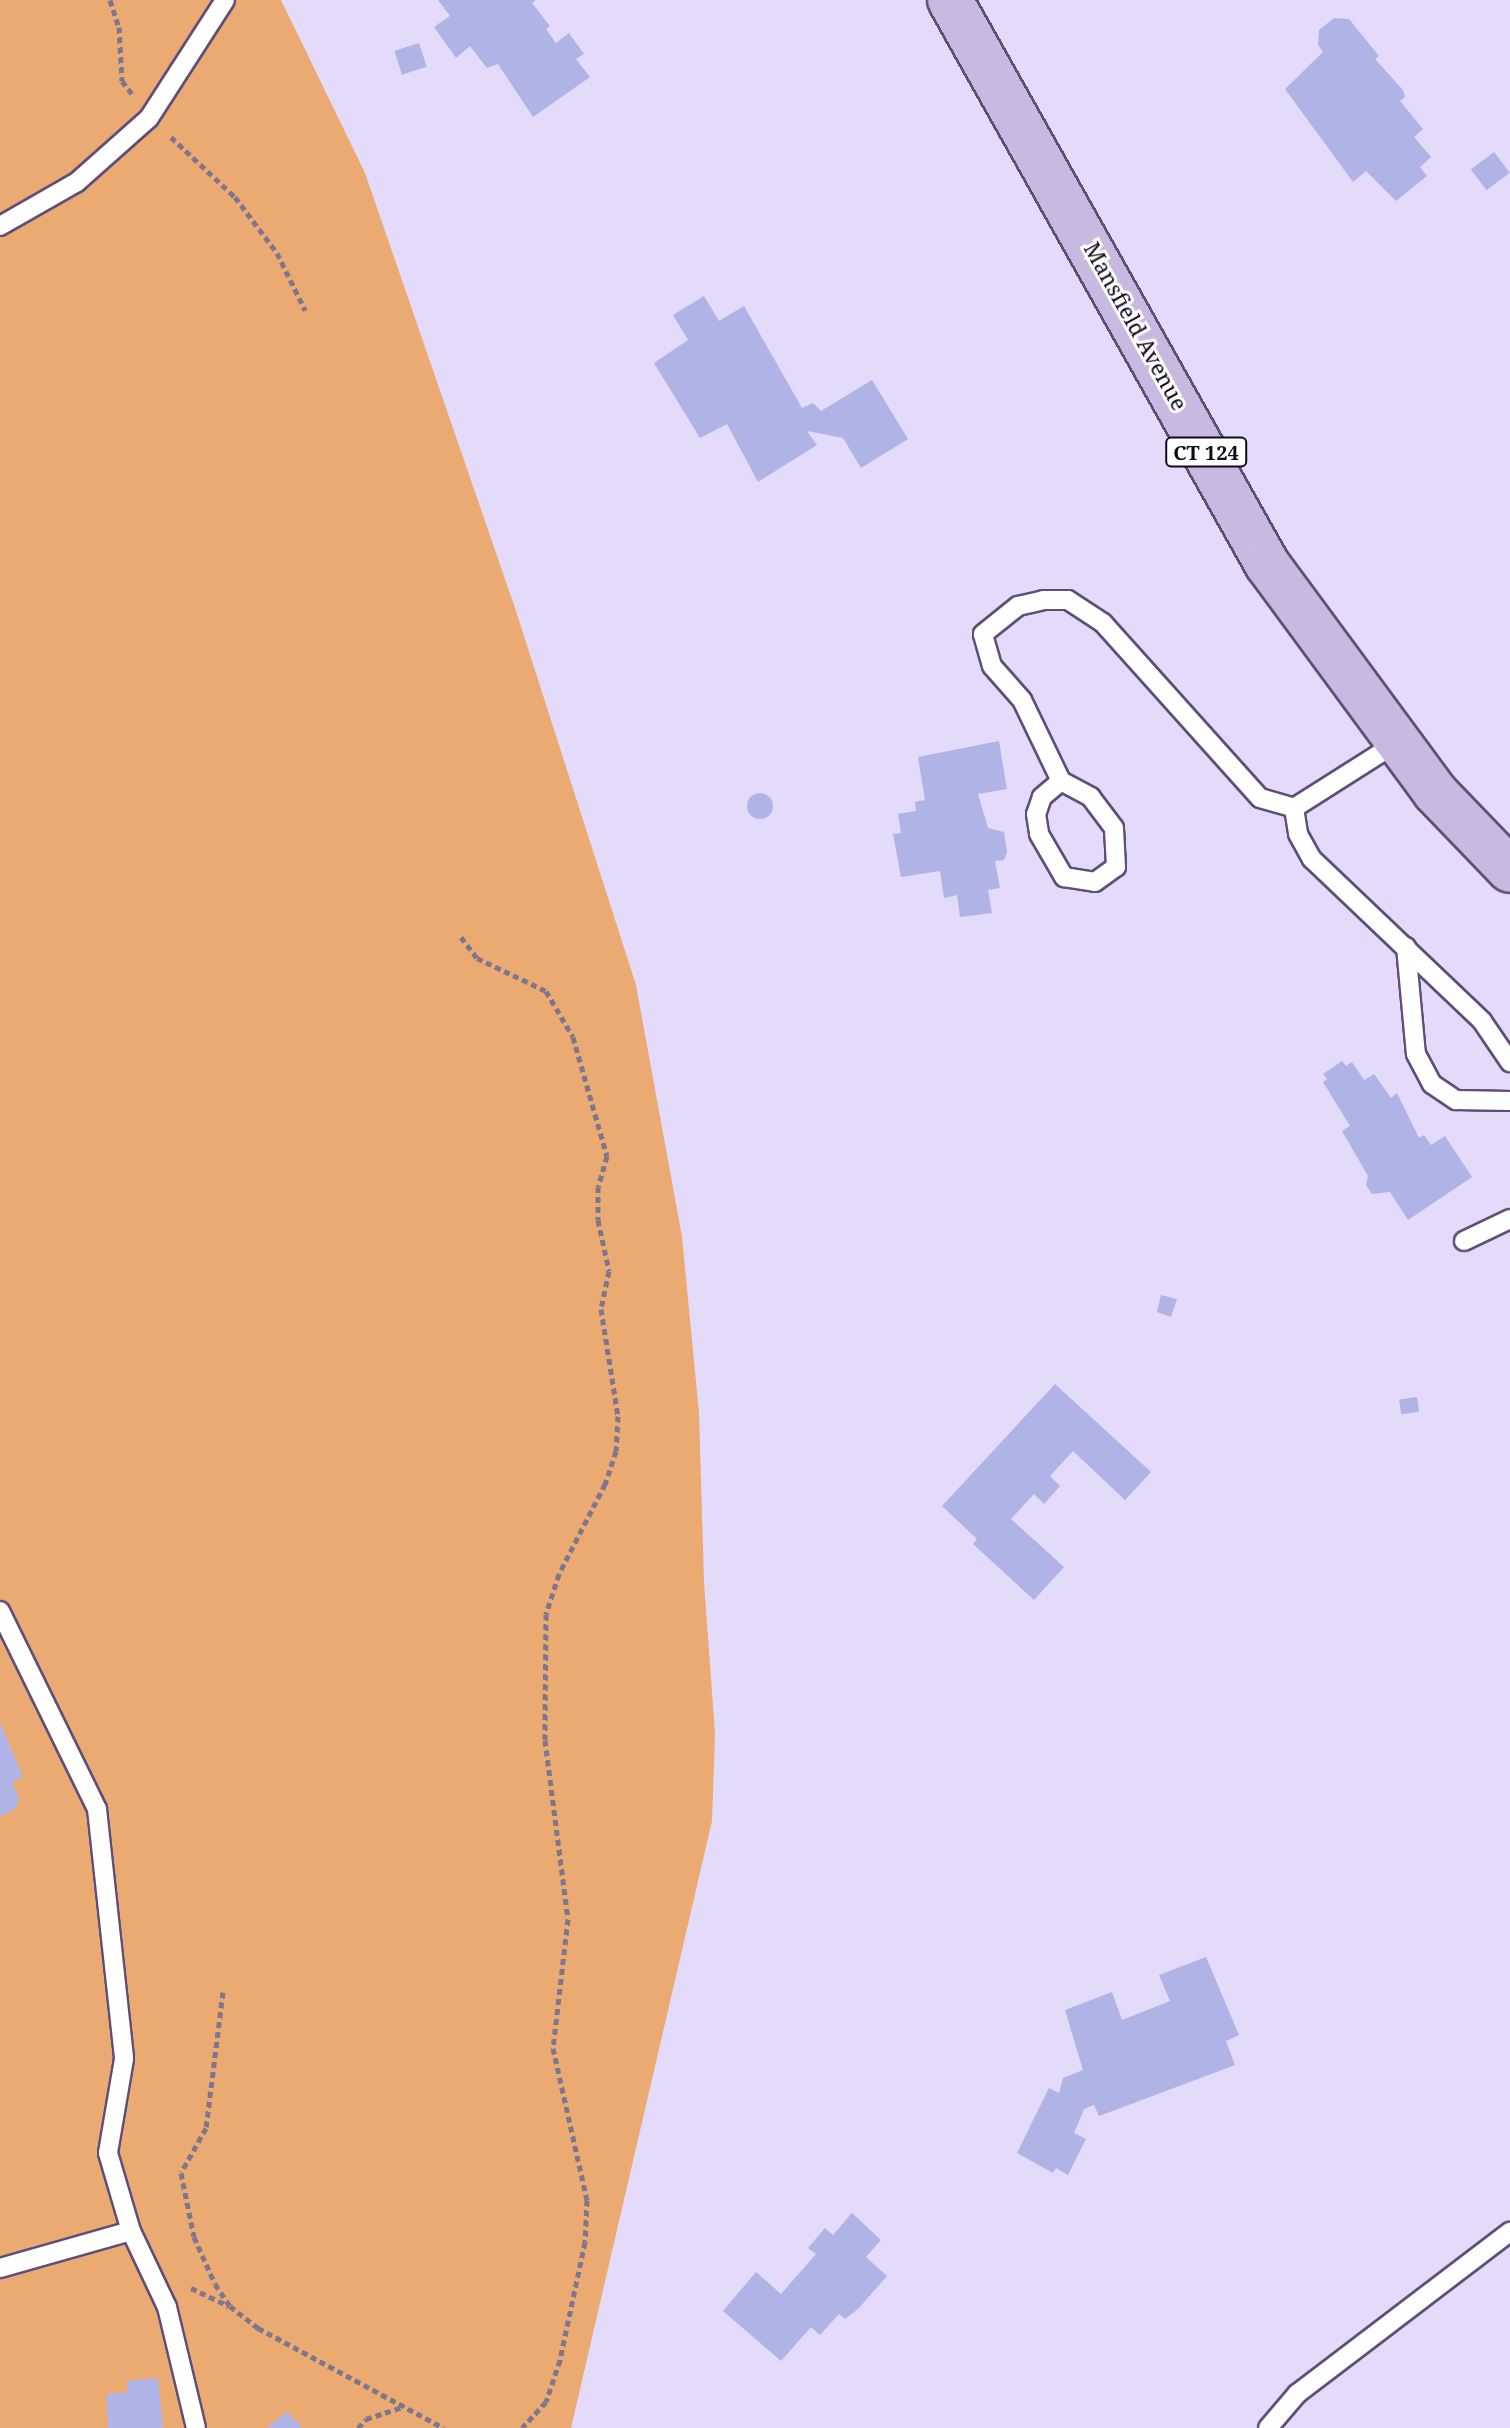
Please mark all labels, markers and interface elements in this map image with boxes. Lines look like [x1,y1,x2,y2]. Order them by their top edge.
street label: Mansfield Avenue [1079,237,1193,415]
road number: CT 124 [1164,436,1248,468]

